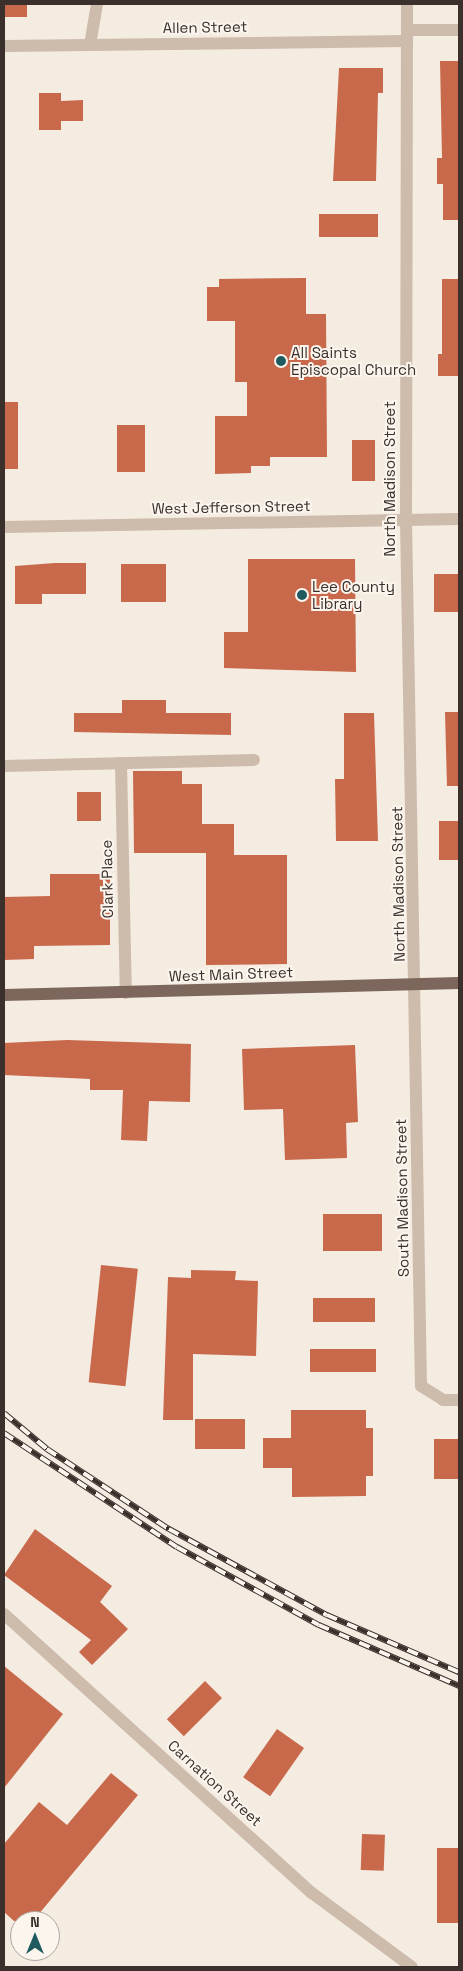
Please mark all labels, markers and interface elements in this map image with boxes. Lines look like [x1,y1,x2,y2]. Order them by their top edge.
street label: Allen Street [163,17,247,37]
place label: All Saints Episcopal Church [291,343,416,378]
marker: All Saints Episcopal Church [275,355,287,367]
street label: North Madison Street [381,401,399,557]
street label: West Jefferson Street [151,497,311,517]
place label: Lee County Library [312,577,395,612]
marker: Lee County Library [296,589,308,601]
street label: North Madison Street [388,806,408,962]
street label: Clark Place [97,840,117,918]
street label: West Main Street [168,963,294,985]
street label: South Madison Street [392,1119,412,1277]
street label: Carnation Street [164,1736,266,1830]
north arrow [10,1911,60,1961]
text: N [30,1913,40,1931]

